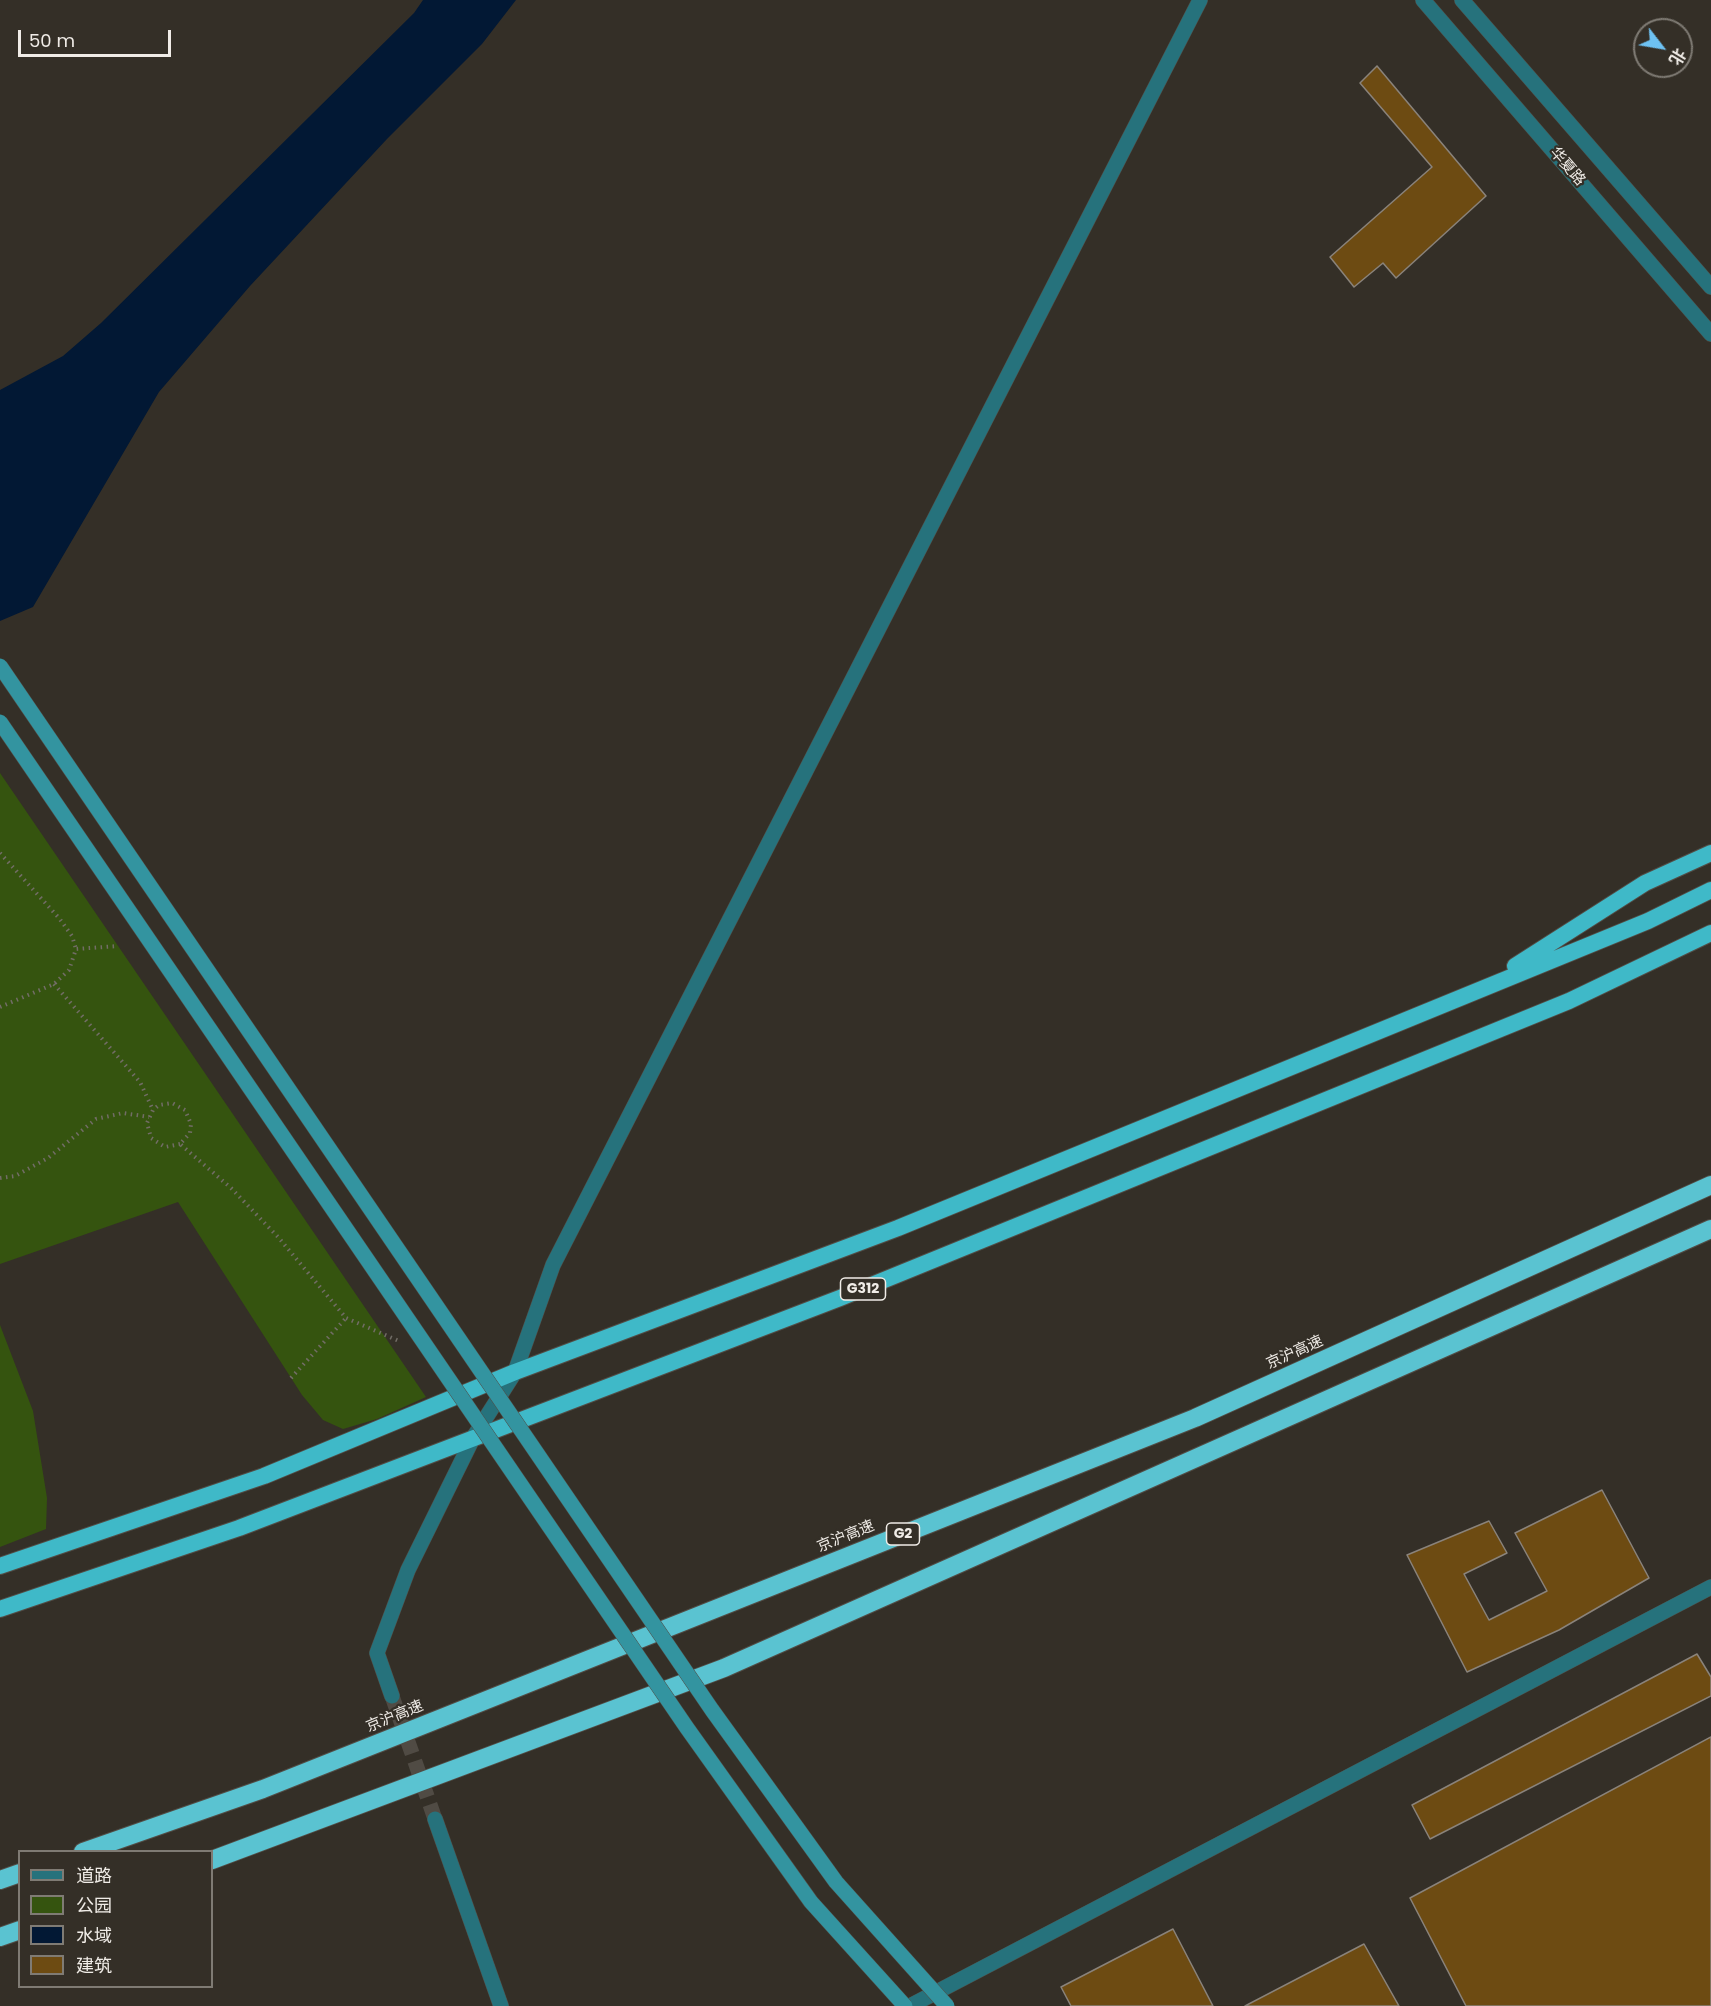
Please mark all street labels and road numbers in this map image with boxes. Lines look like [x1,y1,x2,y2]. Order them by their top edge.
street label: 华夏路 [1545,144,1589,190]
road number: G312 [840,1278,886,1300]
street label: 京沪高速 [1264,1333,1326,1373]
street label: 京沪高速 [815,1517,877,1557]
road number: G2 [886,1523,920,1545]
street label: 京沪高速 [364,1697,426,1737]

